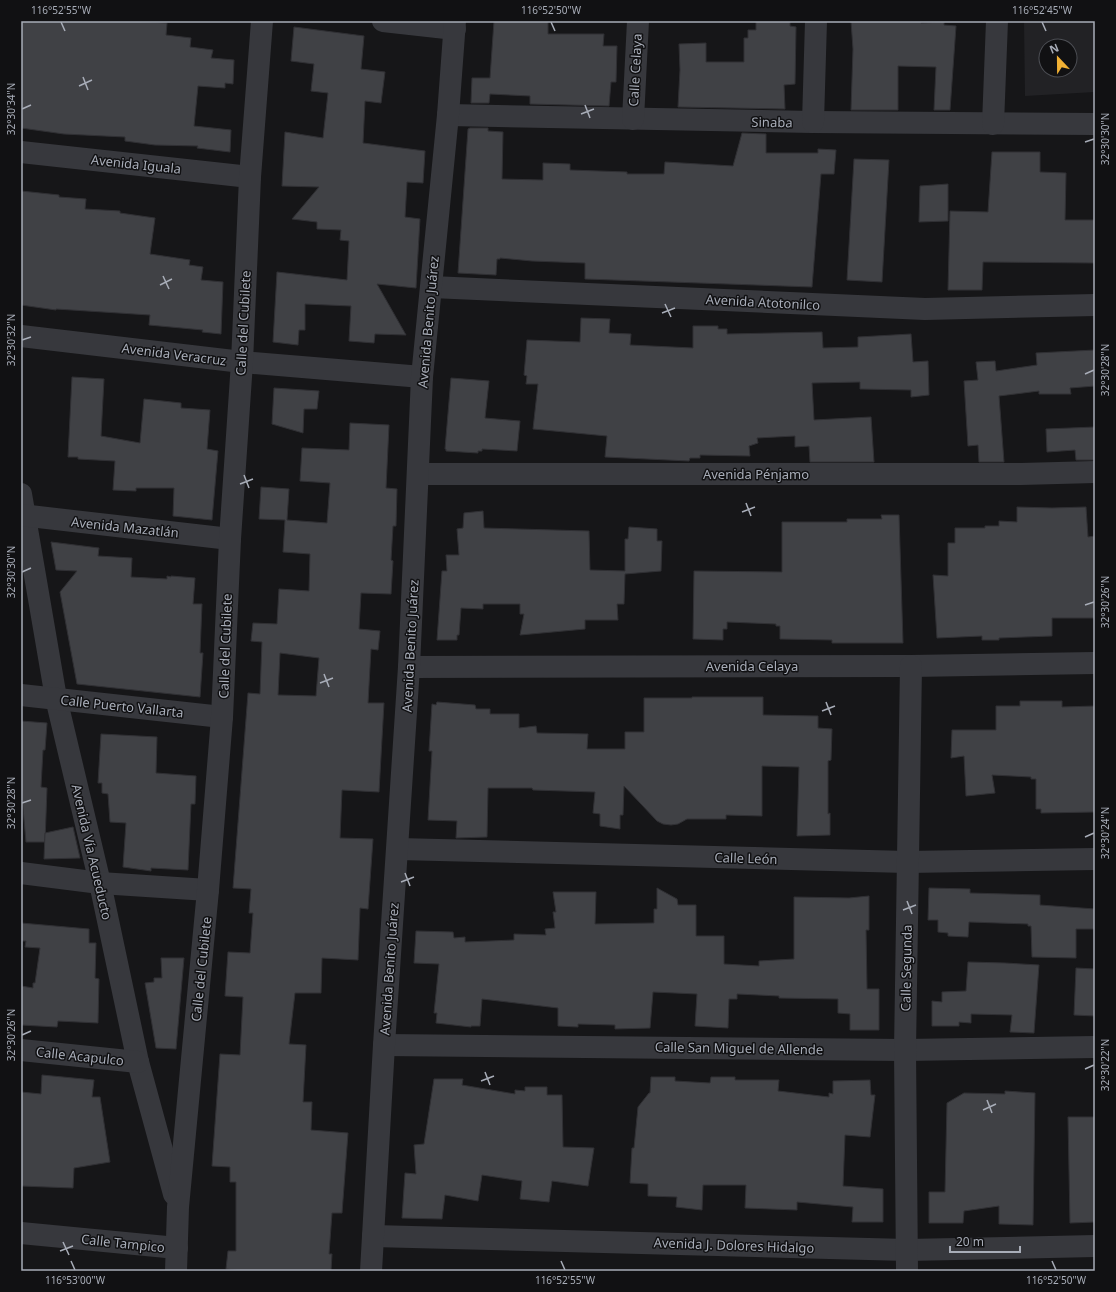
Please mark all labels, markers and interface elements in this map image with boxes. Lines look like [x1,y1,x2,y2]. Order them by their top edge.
text: 116°52'55"W [31,3,92,17]
text: 116°52'50"W [521,3,582,17]
text: 116°52'45"W [1012,3,1073,17]
street label: Calle Celaya [624,33,646,107]
north arrow [1038,38,1078,78]
text: N [1047,40,1061,57]
text: 32°30'34"N [4,83,18,135]
street label: Sinaba [751,113,793,131]
text: 32°30'30"N [1098,113,1112,165]
street label: Avenida Iguala [90,150,182,178]
street label: Avenida Benito Juárez [413,255,443,389]
street label: Calle del Cubilete [231,270,255,376]
street label: Avenida Atotonilco [705,290,821,314]
text: 32°30'32"N [4,314,18,366]
street label: Avenida Veracruz [121,339,227,369]
text: 32°30'28"N [1098,344,1112,396]
street label: Avenida Pénjamo [703,465,809,483]
street label: Avenida Mazatlán [70,512,180,542]
text: 32°30'30"N [4,546,18,598]
text: 32°30'26"N [1098,576,1112,628]
street label: Avenida Benito Juárez [398,579,422,713]
street label: Calle del Cubilete [214,593,236,699]
street label: Avenida Celaya [706,657,798,675]
street label: Calle Puerto Vallarta [60,691,184,721]
text: 32°30'28"N [4,777,18,829]
street label: Avenida Vía Acueducto [68,782,116,922]
text: 32°30'24"N [1098,807,1112,859]
street label: Calle León [714,848,778,868]
street label: Avenida Benito Juárez [375,902,403,1036]
street label: Calle del Cubilete [187,916,215,1022]
street label: Calle Segunda [896,924,916,1012]
text: 32°30'26"N [4,1009,18,1061]
street label: Calle San Miguel de Allende [655,1038,823,1058]
text: 32°30'22"N [1098,1039,1112,1091]
street label: Calle Acapulco [35,1042,125,1070]
scale bar [950,1228,1020,1254]
street label: Calle Tampico [80,1230,166,1256]
street label: Avenida J. Dolores Hidalgo [653,1233,815,1257]
text: 20 m [956,1233,984,1250]
text: 116°53'00"W [45,1273,106,1287]
text: 116°52'55"W [535,1273,596,1287]
text: 116°52'50"W [1026,1273,1087,1287]

